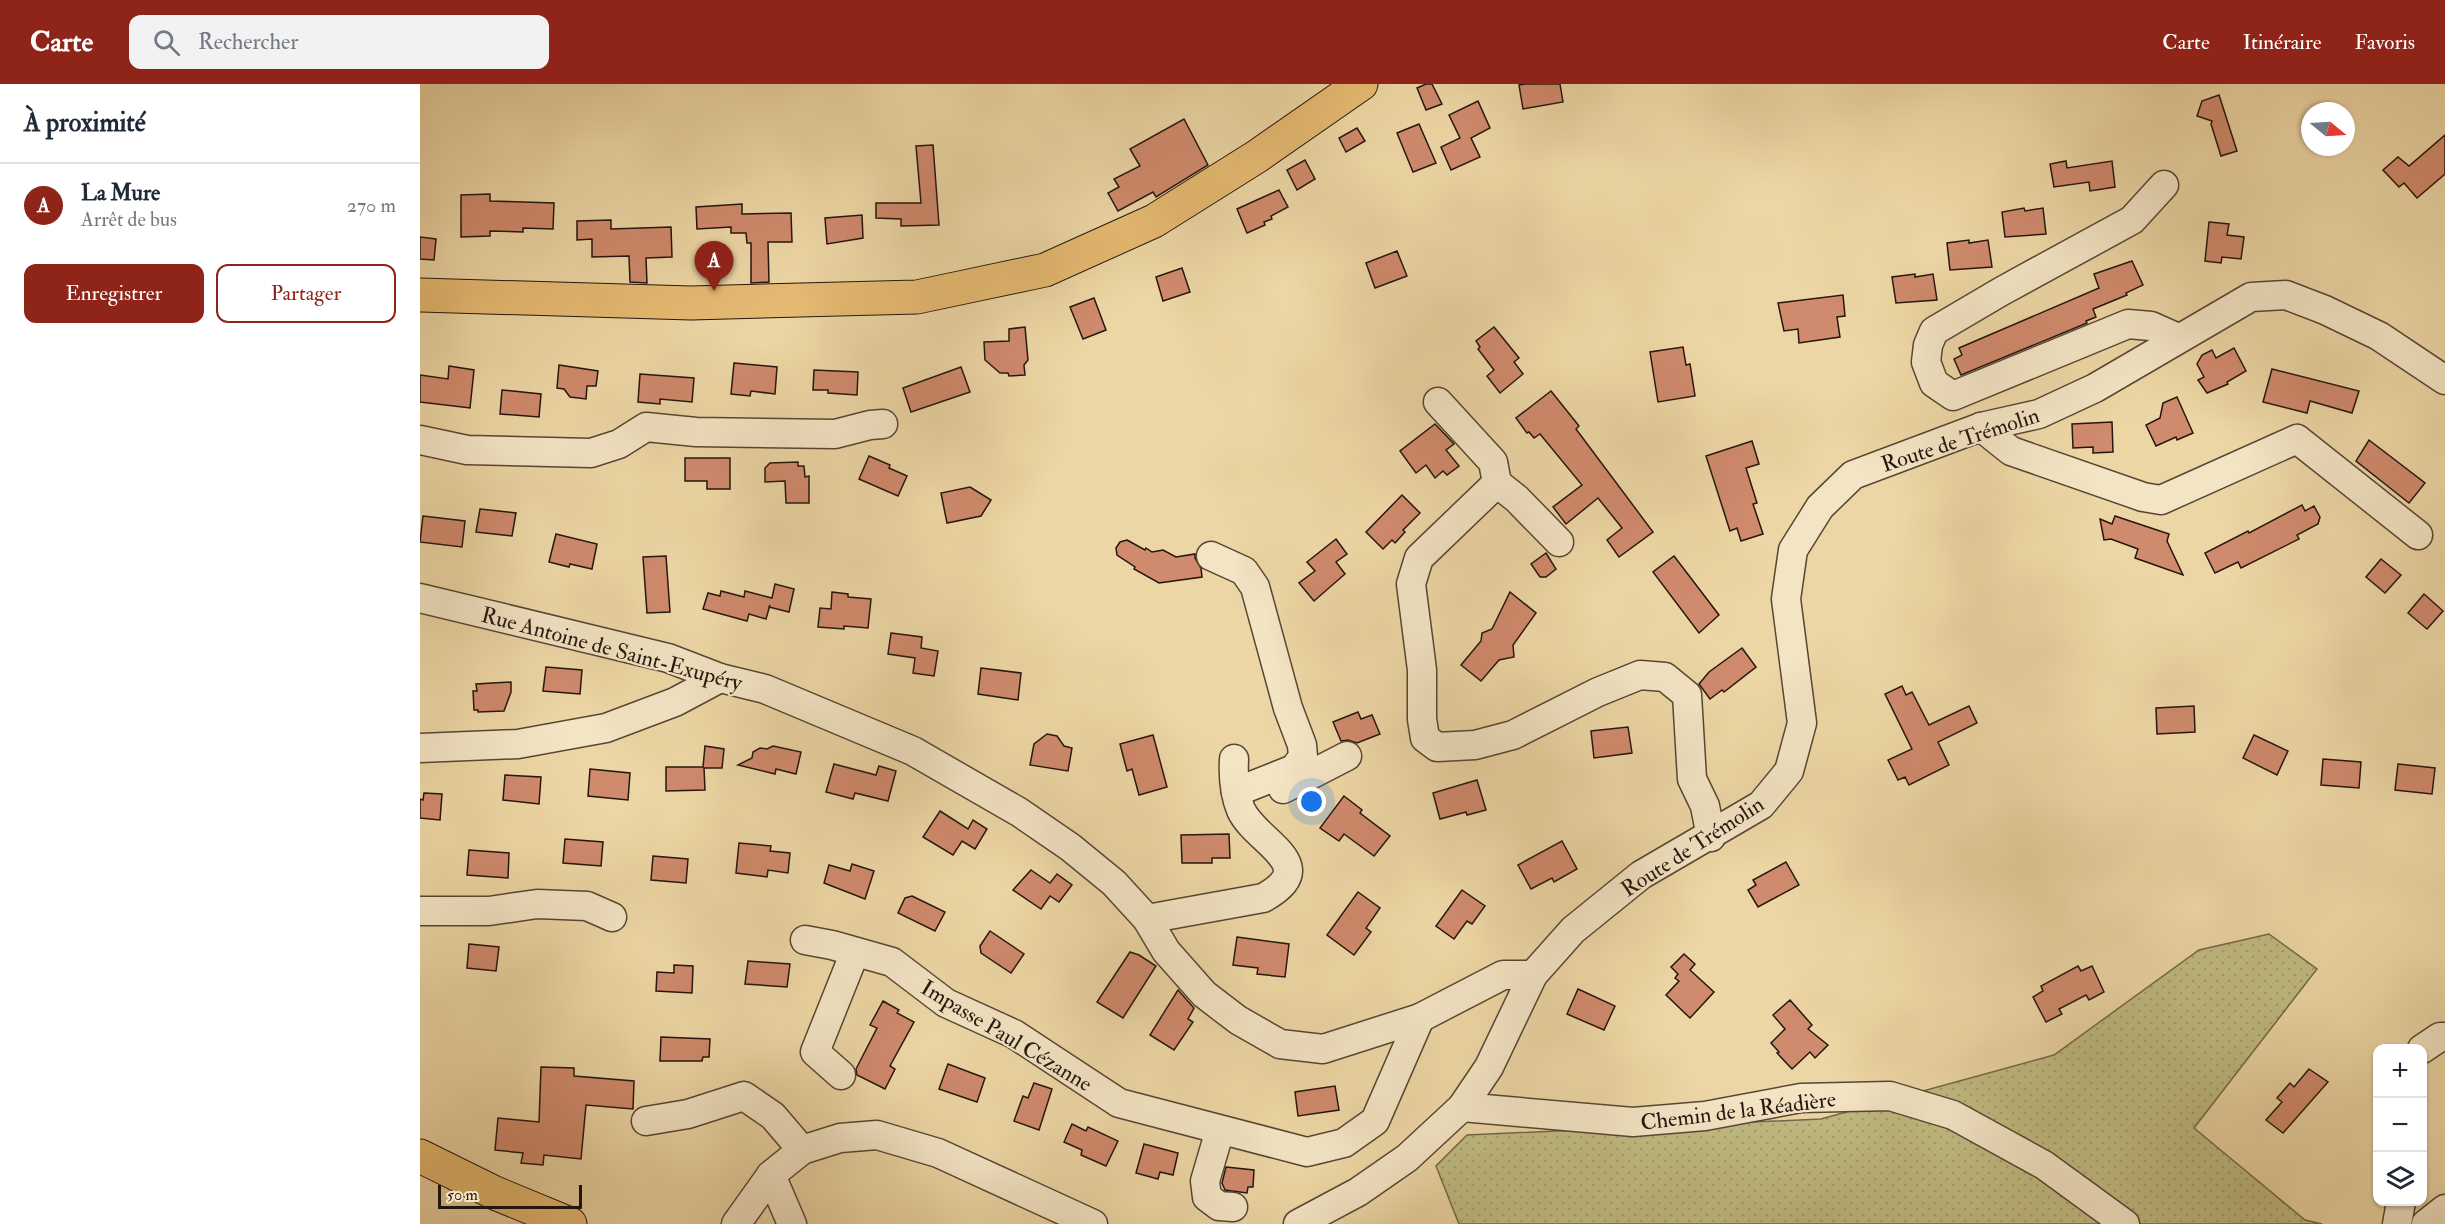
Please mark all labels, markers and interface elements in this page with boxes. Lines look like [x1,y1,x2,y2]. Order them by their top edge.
search box [129,15,549,69]
text: Carte [30,25,93,60]
icon: search [150,26,183,59]
text: Rechercher [198,28,298,56]
text: Carte [2162,29,2210,56]
text: Itinéraire [2243,29,2321,56]
text: Favoris [2354,29,2415,56]
north arrow [2301,102,2355,156]
text: À proximité [24,107,146,139]
text: La Mure [81,179,160,207]
text: A [37,193,50,218]
text: 270 m [347,193,396,218]
text: Arrêt de bus [81,207,177,232]
pin: A [694,242,734,291]
button: Enregistrer [24,264,204,323]
button: Partager [216,264,396,323]
street label: Route de Trémolin [1878,401,2043,479]
street label: Rue Antoine de Saint-Exupéry [478,601,746,698]
your location [1297,787,1326,816]
street label: Route de Trémolin [1616,790,1769,903]
street label: Impasse Paul Cézanne [915,974,1097,1099]
map controls [2373,1044,2427,1206]
button: + [2373,1044,2427,1098]
street label: Chemin de la Réadière [1639,1085,1837,1137]
button: − [2373,1098,2427,1152]
button: layers [2373,1152,2427,1206]
scale bar [438,1182,582,1210]
text: 50 m [447,1185,478,1205]

